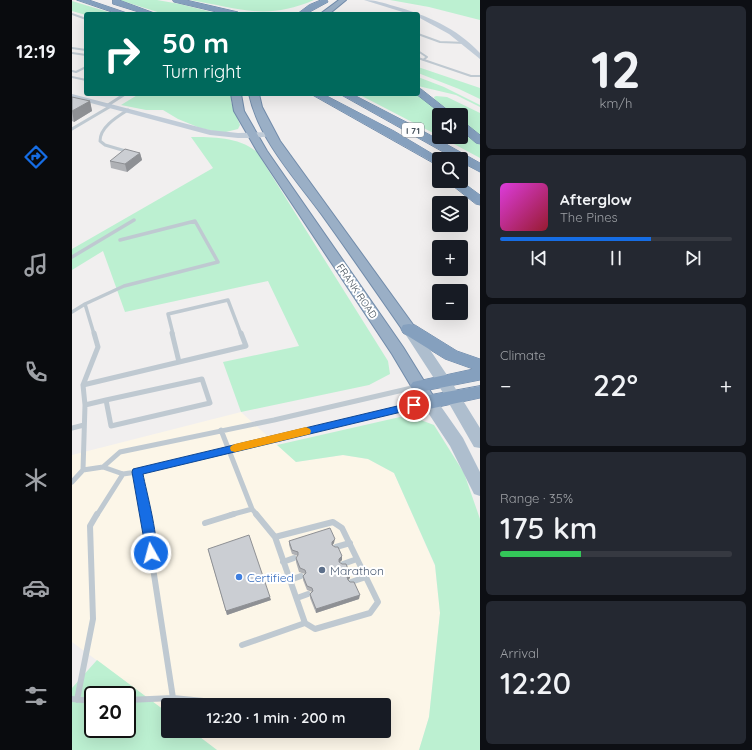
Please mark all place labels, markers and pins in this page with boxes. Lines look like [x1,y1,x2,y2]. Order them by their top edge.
pin [397,388,431,422]
place label: Marathon [330,563,384,578]
marker: Marathon [317,565,327,575]
place label: Certified [247,570,294,585]
marker: Certified [234,572,244,582]

